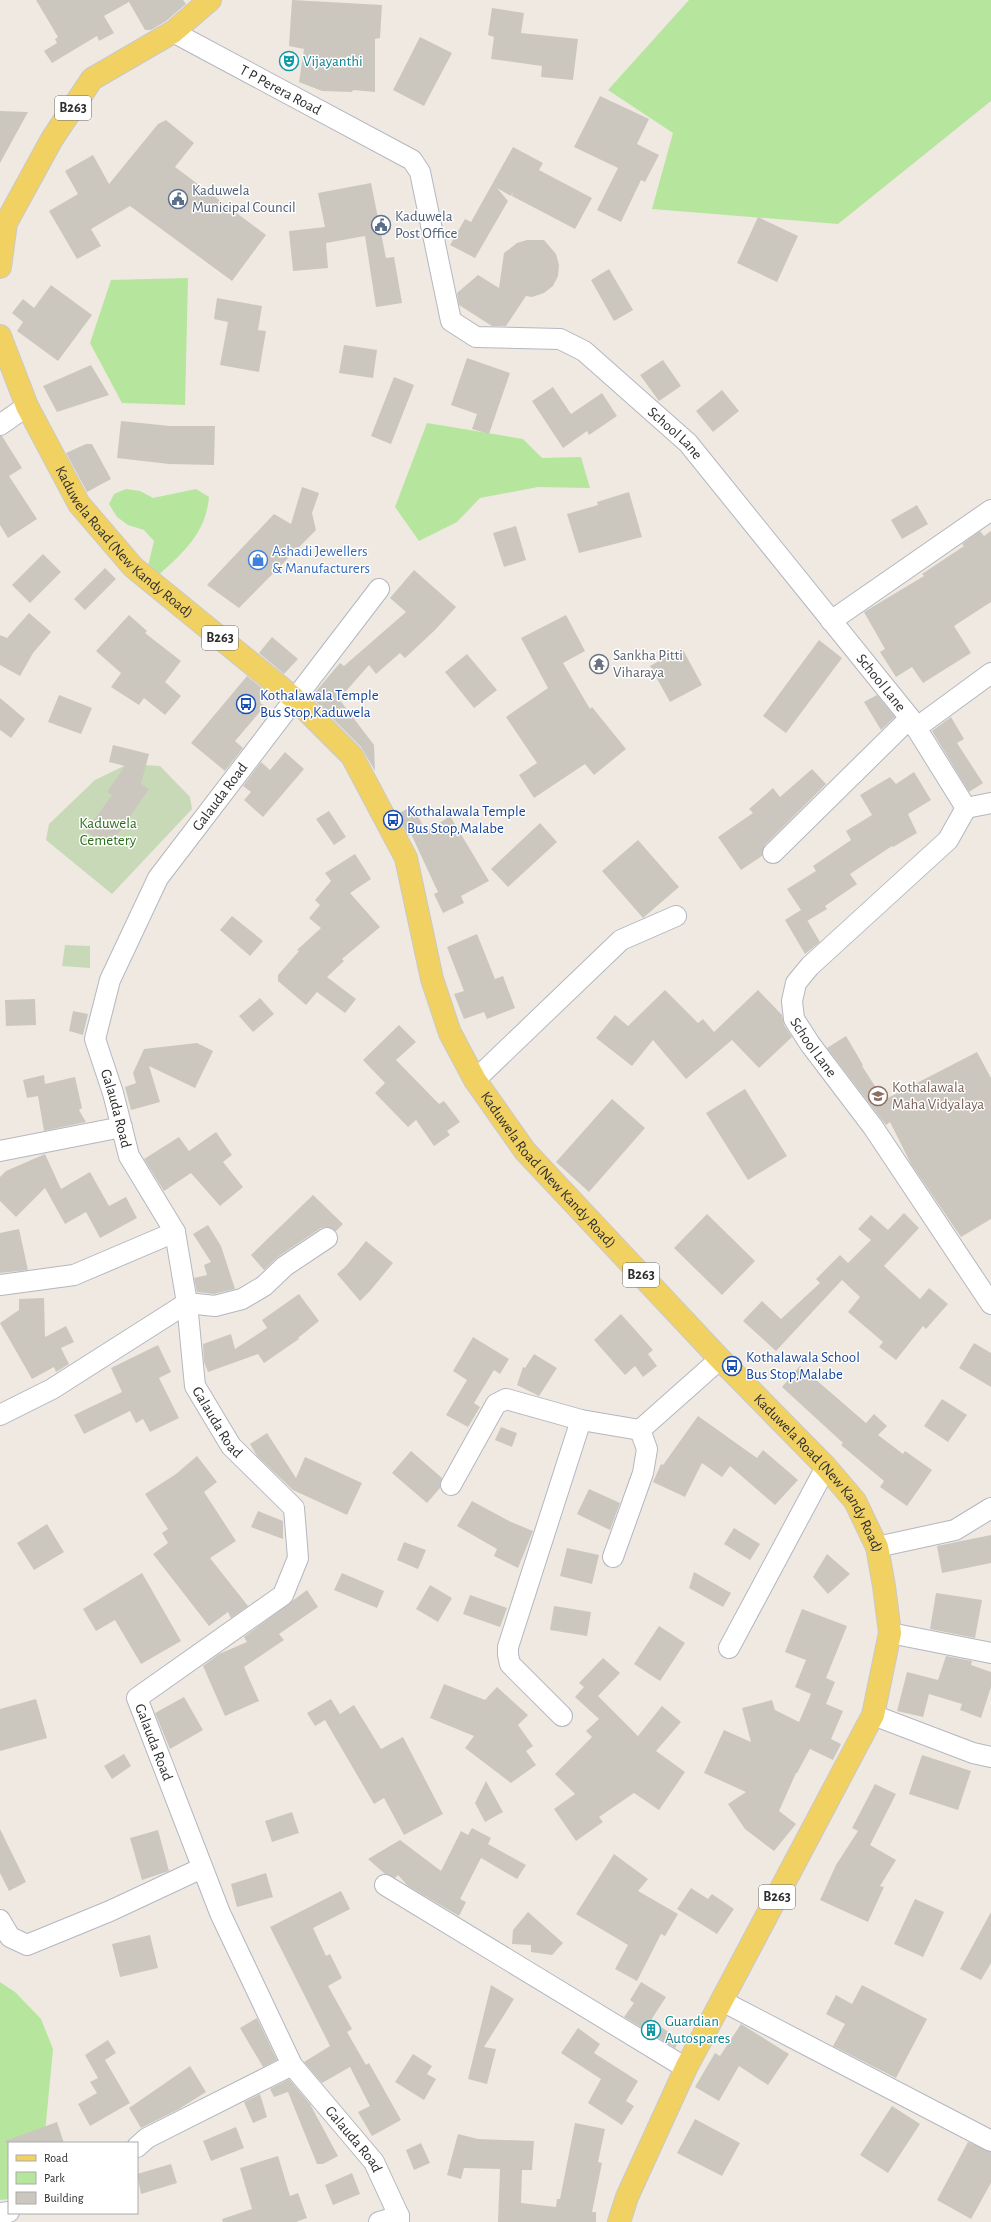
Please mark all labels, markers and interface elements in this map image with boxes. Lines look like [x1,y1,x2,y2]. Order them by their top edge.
theatre icon: Vijayanthi [278,50,300,72]
place label: Vijayanthi [303,54,363,69]
street label: T P Perera Road [237,62,324,118]
road number: B263 [55,96,91,120]
place label: Kaduwela Municipal Council [192,183,296,215]
public building icon: Kaduwela Municipal Council [167,188,189,210]
place label: Kaduwela Post Office [395,209,458,241]
public building icon: Kaduwela Post Office [370,214,392,236]
street label: School Lane [645,404,705,462]
street label: Kaduwela Road (New Kandy Road) [53,463,196,620]
place label: Ashadi Jewellers & Manufacturers [272,544,370,576]
shop icon: Ashadi Jewellers & Manufacturers [247,549,269,571]
road number: B263 [202,626,238,650]
place label: Sankha Pitti Viharaya [613,648,683,680]
street label: School Lane [854,651,909,714]
temple icon: Sankha Pitti Viharaya [588,653,610,675]
place label: Kothalawala Temple Bus Stop,Kaduwela [260,688,379,720]
bus stop icon: Kothalawala Temple Bus Stop,Kaduwela [235,693,257,715]
street label: Galauda Road [190,760,251,834]
place label: Kothalawala Temple Bus Stop,Malabe [407,804,526,836]
bus stop icon: Kothalawala Temple Bus Stop,Malabe [382,809,404,831]
park label: Kaduwela Cemetery [79,816,137,848]
street label: School Lane [788,1015,840,1080]
street label: Galauda Road [98,1067,134,1150]
place label: Kothalawala Maha Vidyalaya [892,1080,984,1112]
school or university icon: Kothalawala Maha Vidyalaya [867,1085,889,1107]
street label: Kaduwela Road (New Kandy Road) [478,1089,619,1250]
road number: B263 [623,1263,659,1287]
place label: Kothalawala School Bus Stop,Malabe [746,1350,860,1382]
bus stop icon: Kothalawala School Bus Stop,Malabe [721,1355,743,1377]
street label: Galauda Road [190,1384,246,1461]
street label: Kaduwela Road (New Kandy Road) [751,1391,885,1553]
street label: Galauda Road [132,1702,176,1783]
road number: B263 [759,1885,795,1909]
place label: Guardian Autospares [665,2014,730,2046]
building icon: Guardian Autospares [640,2019,662,2041]
street label: Galauda Road [322,2103,385,2175]
legend [8,2142,138,2214]
text: Road [44,2152,68,2164]
text: Park [44,2172,65,2184]
text: Building [44,2192,84,2204]

